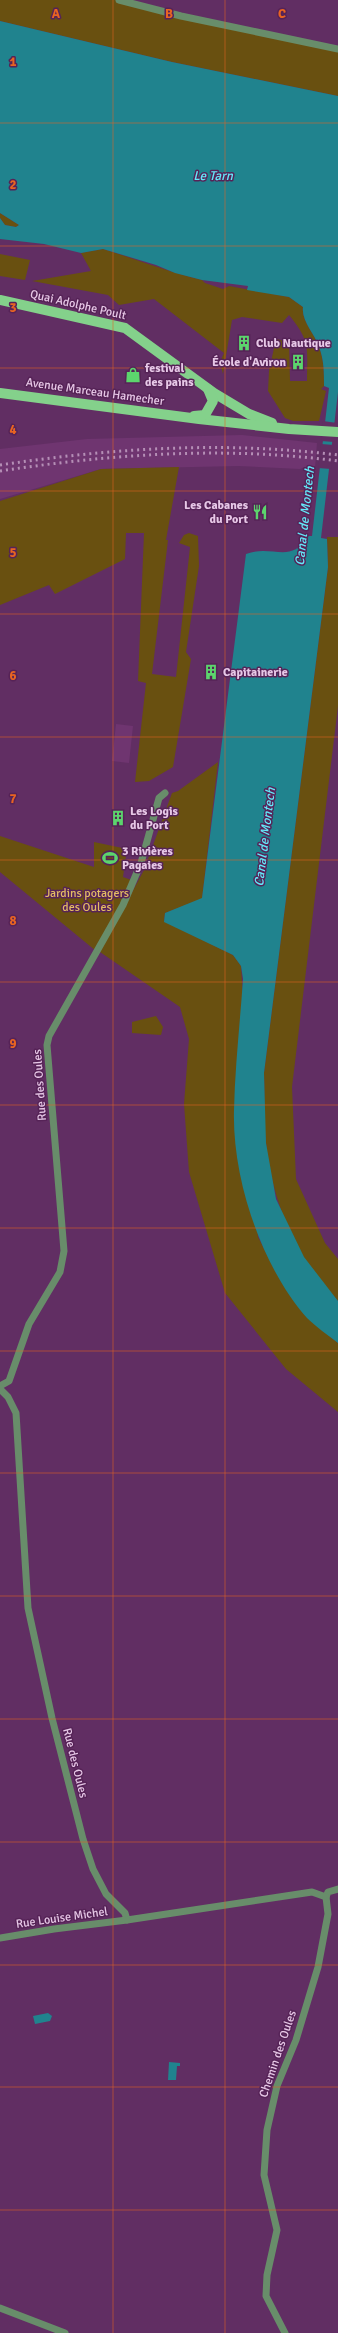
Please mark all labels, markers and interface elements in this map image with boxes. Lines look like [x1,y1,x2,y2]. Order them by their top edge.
text: A [52,6,61,22]
text: B [165,6,173,22]
text: C [278,6,286,22]
text: 1 [9,54,17,70]
water label: Le Tarn [193,168,234,184]
text: 2 [9,177,17,193]
street label: Quai Adolphe Poult [29,287,127,323]
text: 3 [9,300,17,316]
building icon: Club Nautique [235,334,253,352]
place label: Club Nautique [256,336,331,351]
building icon: École d'Aviron [289,353,307,371]
place label: École d'Aviron [212,355,286,370]
place label: festival des pains [144,361,194,390]
shop icon: festival des pains [124,366,142,384]
street label: Avenue Marceau Hamecher [25,375,166,409]
text: 4 [9,422,17,438]
water label: Canal de Montech [292,465,318,566]
place label: Les Cabanes du Port [184,498,249,527]
restaurant icon: Les Cabanes du Port [251,503,269,521]
text: 5 [9,545,17,561]
building icon: Capitainerie [202,663,220,681]
place label: Capitainerie [223,665,288,680]
text: 6 [9,668,17,684]
water label: Canal de Montech [251,786,279,887]
text: 7 [9,791,17,807]
place label: Les Logis du Port [130,804,179,833]
building icon: Les Logis du Port [109,809,127,827]
place label: 3 Rivières Pagaies [122,844,174,873]
sports icon: 3 Rivières Pagaies [101,849,119,867]
park label: Jardins potagers des Oules [45,886,129,915]
text: 8 [9,913,17,929]
text: 9 [9,1036,17,1052]
street label: Rue des Oules [30,1049,50,1121]
street label: Rue des Oules [59,1726,91,1800]
street label: Rue Louise Michel [15,1904,109,1932]
street label: Chemin des Oules [256,2008,300,2100]

